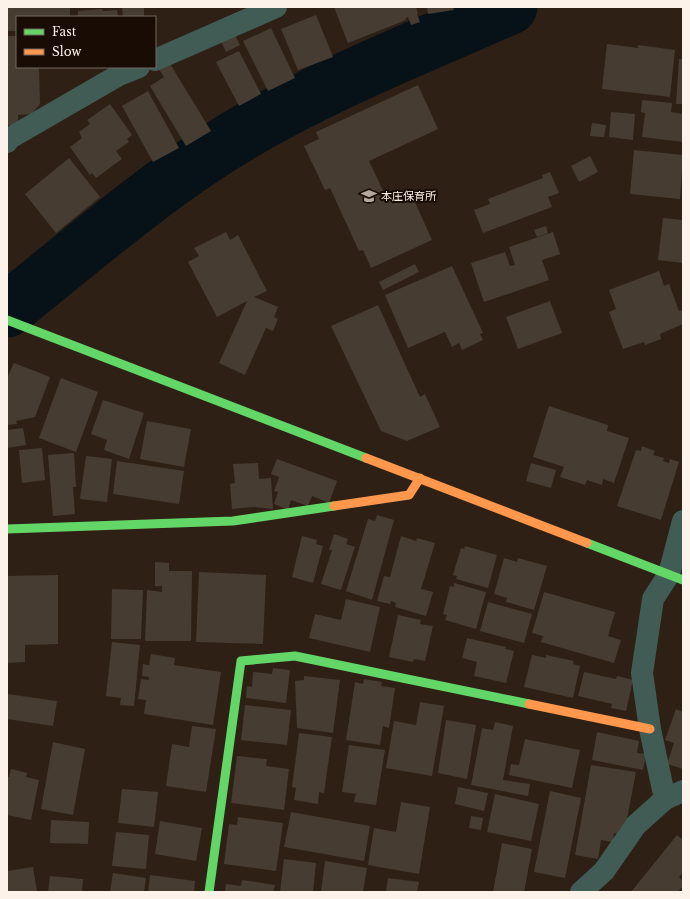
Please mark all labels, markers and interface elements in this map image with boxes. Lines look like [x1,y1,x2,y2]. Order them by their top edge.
legend [16,16,156,68]
text: Fast [52,24,77,39]
text: Slow [52,44,82,59]
school or university icon: 本庄保育所 [360,187,378,205]
place label: 本庄保育所 [381,189,437,203]

